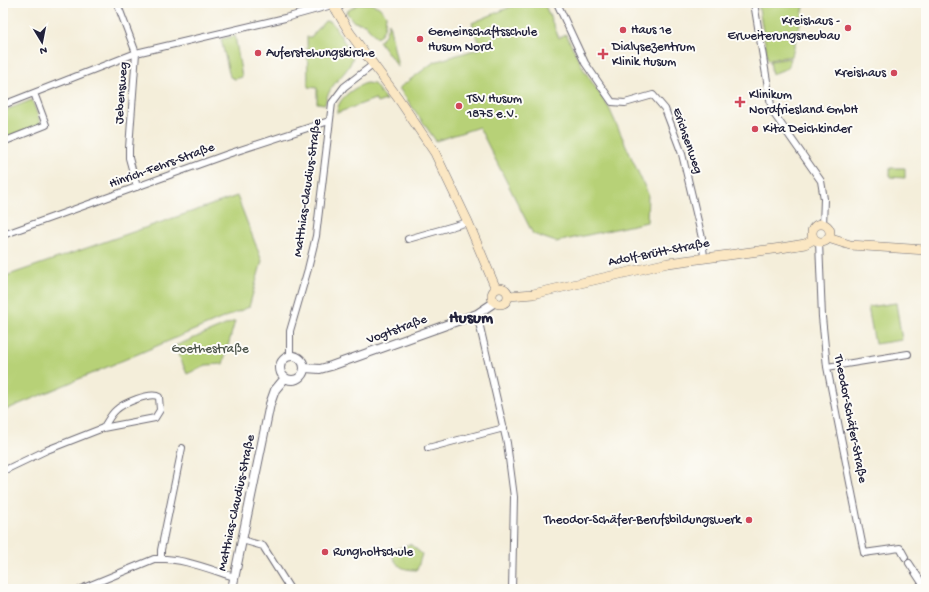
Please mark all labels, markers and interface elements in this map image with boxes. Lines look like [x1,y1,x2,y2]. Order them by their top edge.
place label: Kreishaus - Erweiterungsneubau [727,14,840,44]
north arrow [22,22,62,62]
place label: Haus 1e [631,23,672,38]
marker: Kreishaus - Erweiterungsneubau [843,23,853,33]
place label: Gemeinschaftsschule Husum Nord [428,25,537,55]
marker: Haus 1e [618,25,628,35]
marker: Gemeinschaftsschule Husum Nord [415,34,425,44]
place label: Dialysezentrum Klinik Husum [611,40,695,70]
text: N [39,43,48,56]
place label: Auferstehungskirche [266,46,375,61]
marker: Auferstehungskirche [253,48,263,58]
marker: Dialysezentrum Klinik Husum [597,48,609,60]
street label: Jebensweg [112,61,132,125]
place label: Kreishaus [835,66,887,81]
marker: Kreishaus [889,68,899,78]
place label: Klinikum Nordfriesland GmbH [749,88,859,118]
place label: TSV Husum 1875 e.V. [466,92,522,122]
marker: Klinikum Nordfriesland GmbH [734,96,746,108]
marker: TSV Husum 1875 e.V. [454,101,464,111]
street label: Erichsenweg [669,106,705,176]
street label: Matthias-Claudius-Straße [291,118,325,258]
place label: Kita Deichkinder [763,122,853,137]
marker: Kita Deichkinder [750,124,760,134]
street label: Hinrich-Fehrs-Straße [107,140,217,192]
street label: Adolf-Brütt-Straße [607,236,711,270]
district label: Husum [449,309,494,329]
street label: Vogtstraße [364,312,430,348]
park label: Goethestraße [171,342,249,357]
street label: Theodor-Schäfer-Straße [830,353,870,485]
street label: Matthias-Claudius-Straße [215,433,259,573]
place label: Theodor-Schäfer-Berufsbildungswerk [543,513,742,528]
marker: Theodor-Schäfer-Berufsbildungswerk [744,515,754,525]
place label: Rungholtschule [333,545,414,560]
marker: Rungholtschule [320,547,330,557]

